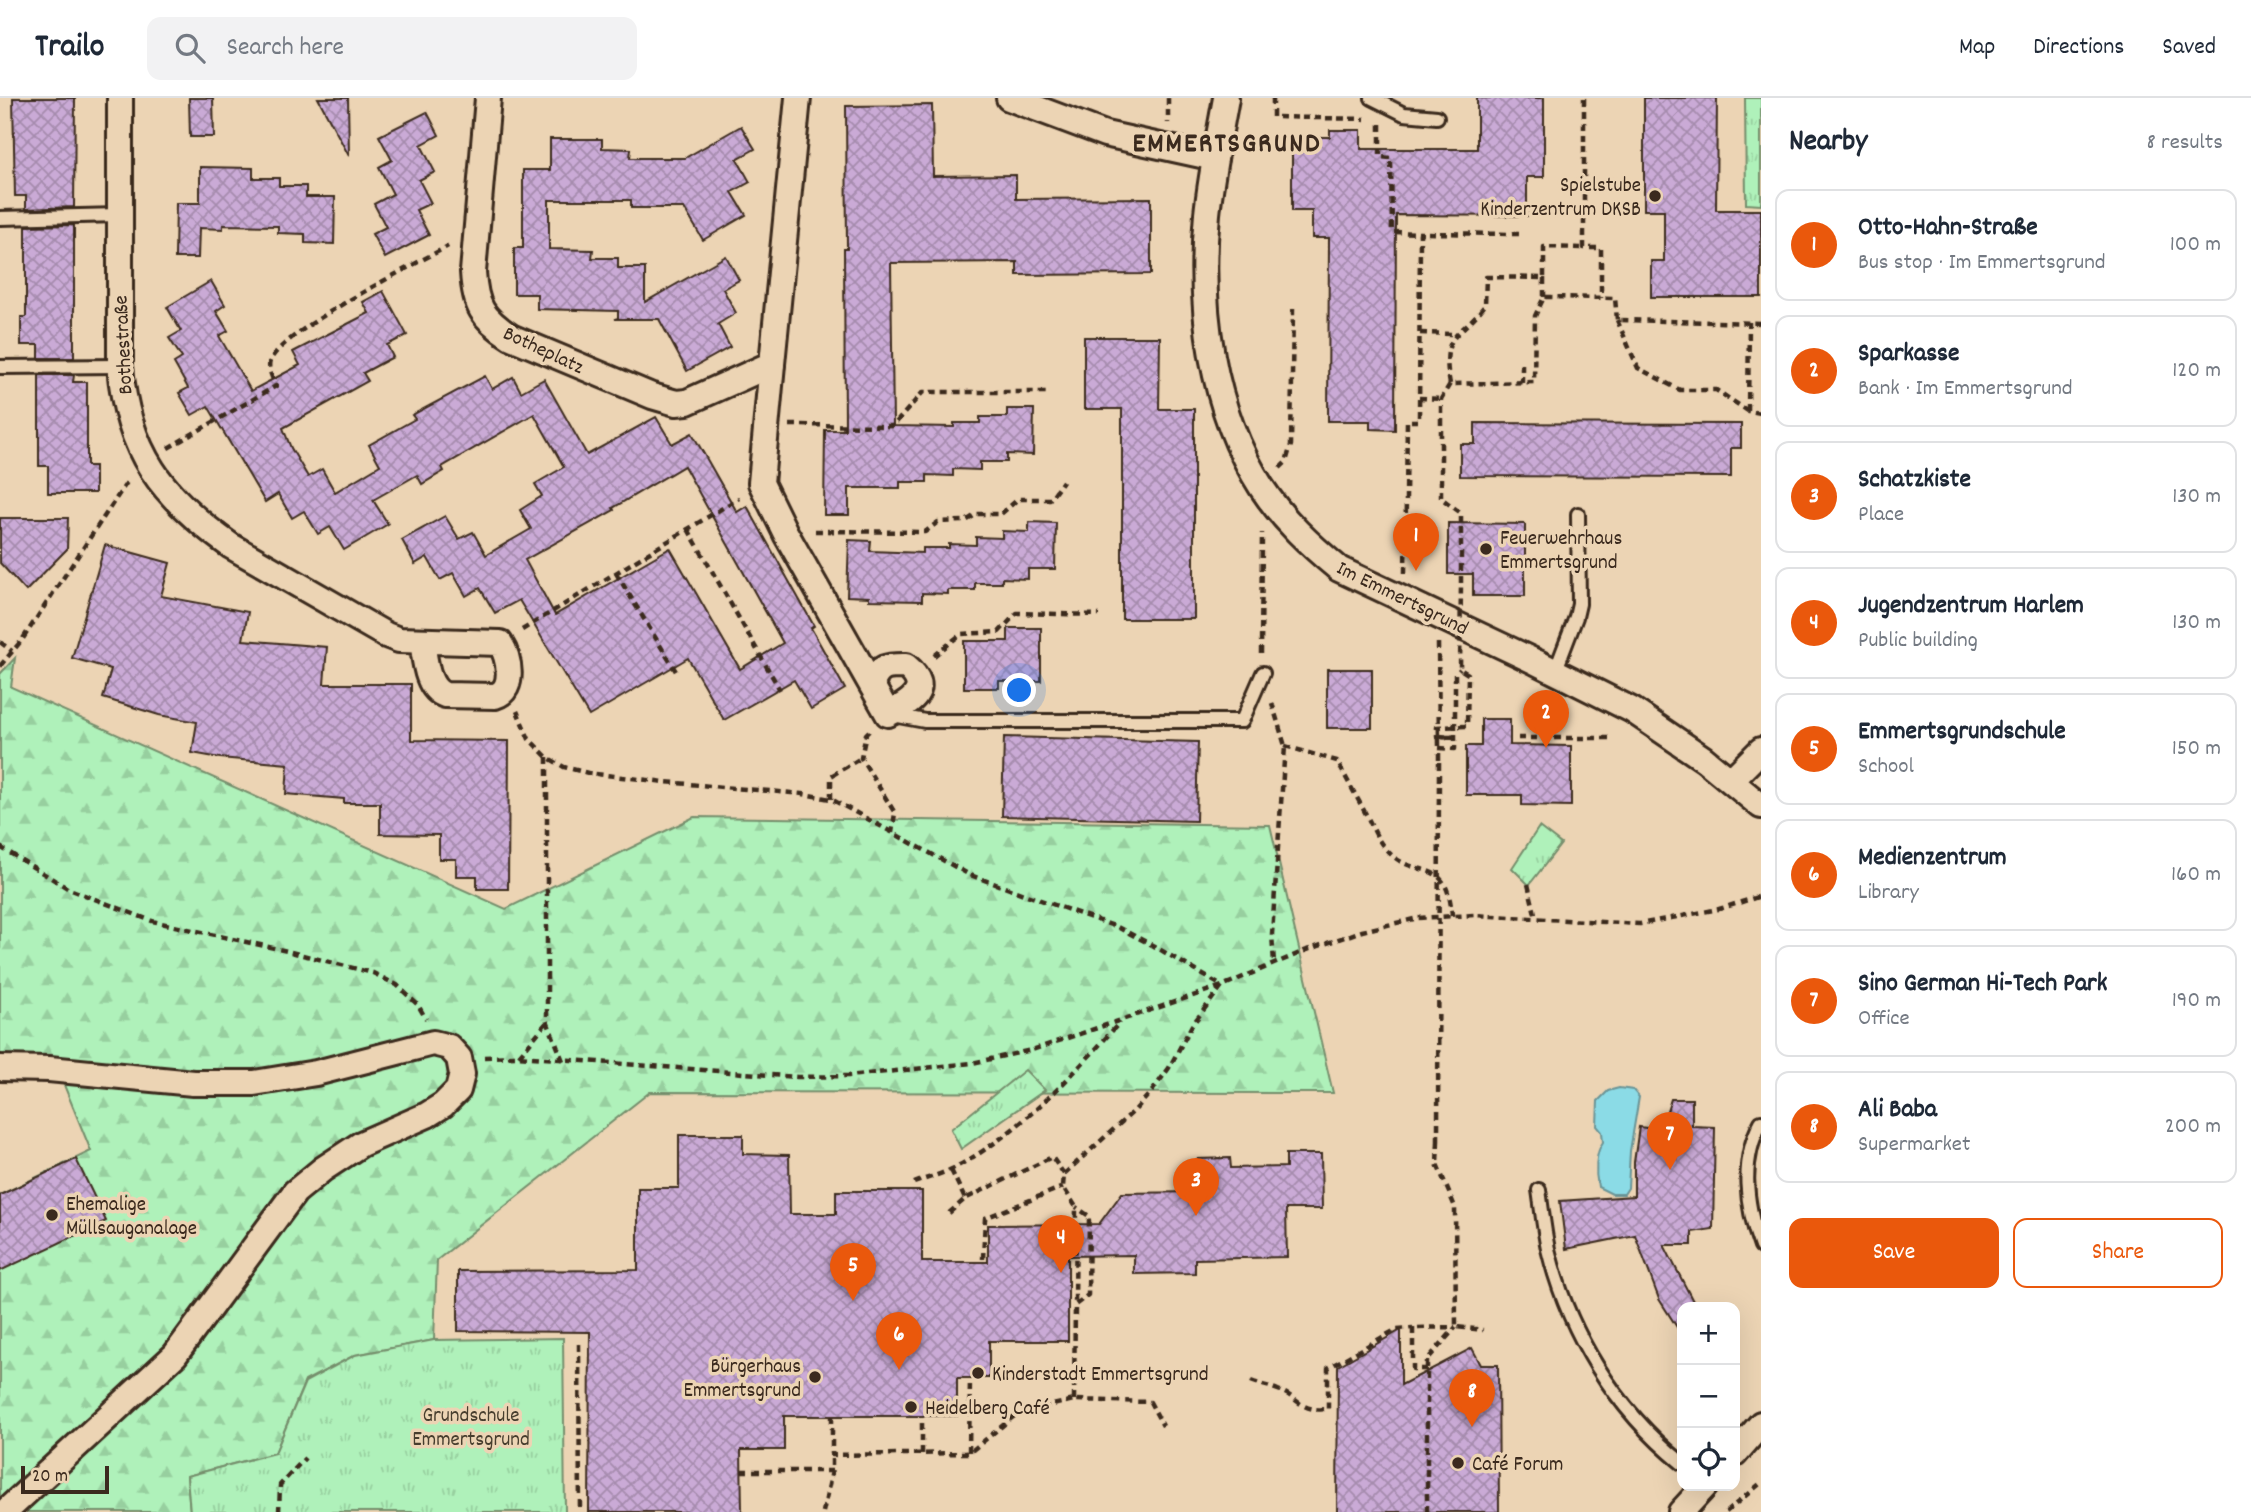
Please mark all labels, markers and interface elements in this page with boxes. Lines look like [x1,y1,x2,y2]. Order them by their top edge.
search box [147,17,637,80]
text: Trailo [35,25,105,72]
icon: search [171,29,209,67]
text: Search here [227,30,344,67]
text: Map [1959,31,1995,65]
text: Directions [2033,31,2124,65]
text: Saved [2162,31,2216,65]
text: Nearby [1789,122,1867,165]
district label: EMMERTSGRUND [1133,126,1321,166]
text: 8 results [2147,127,2223,160]
place label: Spielstube Kinderzentrum DKSB [1480,172,1641,226]
marker: Spielstube Kinderzentrum DKSB [1647,188,1663,204]
text: Otto-Hahn-Straße [1858,210,2038,247]
text: 1 [1811,229,1817,262]
text: 100 m [2170,229,2221,262]
text: Bus stop · Im Emmertsgrund [1858,247,2106,280]
street label: Bothestraße [107,294,143,395]
street label: Botheplatz [497,320,588,384]
text: Sparkasse [1858,336,1959,373]
text: 2 [1809,355,1819,388]
text: 120 m [2172,355,2221,388]
text: Bank · Im Emmertsgrund [1858,373,2073,406]
text: Schatzkiste [1858,462,1971,499]
text: 3 [1809,481,1819,514]
text: 130 m [2172,481,2221,514]
text: Place [1858,499,1904,532]
pin: 1 [1393,513,1439,571]
place label: Feuerwehrhaus Emmertsgrund [1500,525,1622,579]
marker: Feuerwehrhaus Emmertsgrund [1478,541,1494,557]
street label: Im Emmertsgrund [1331,555,1473,645]
text: Jugendzentrum Harlem [1858,588,2084,625]
text: 4 [1809,607,1819,640]
text: 130 m [2172,607,2221,640]
text: Public building [1858,625,1978,658]
your location [1002,673,1036,707]
pin: 2 [1523,690,1569,748]
text: Emmertsgrundschule [1858,714,2066,751]
text: 5 [1809,733,1819,766]
text: 150 m [2172,733,2221,766]
text: School [1858,751,1914,784]
text: Medienzentrum [1858,840,2007,877]
text: 6 [1808,859,1820,892]
text: 160 m [2171,859,2221,892]
text: Library [1858,877,1919,910]
text: Sino German Hi-Tech Park [1858,966,2107,1003]
text: 7 [1810,985,1818,1018]
text: 190 m [2172,985,2221,1018]
text: Office [1858,1003,1910,1036]
text: Ali Baba [1858,1092,1937,1129]
text: 8 [1809,1111,1819,1144]
text: 200 m [2165,1111,2221,1144]
pin: 7 [1647,1112,1693,1170]
text: Supermarket [1858,1129,1970,1162]
pin: 3 [1173,1158,1219,1216]
place label: Ehemalige Müllsauganalage [66,1191,197,1245]
marker: Ehemalige Müllsauganalage [44,1207,60,1223]
pin: 4 [1038,1215,1084,1273]
button: Save [1789,1218,1999,1288]
button: Share [2013,1218,2223,1288]
pin: 5 [830,1243,876,1301]
map controls [1677,1302,1740,1491]
button: + [1677,1302,1740,1365]
pin: 6 [876,1312,922,1370]
place label: Bürgerhaus Emmertsgrund [683,1353,801,1407]
place label: Kinderstadt Emmertsgrund [992,1361,1209,1391]
marker: Kinderstadt Emmertsgrund [970,1365,986,1381]
button: − [1677,1365,1740,1428]
marker: Bürgerhaus Emmertsgrund [807,1369,823,1385]
pin: 8 [1449,1369,1495,1427]
place label: Heidelberg Café [925,1395,1050,1425]
marker: Heidelberg Café [903,1399,919,1415]
park label: Grundschule Emmertsgrund [412,1402,530,1456]
button: locate [1677,1428,1740,1491]
place label: Café Forum [1472,1451,1563,1481]
marker: Café Forum [1450,1455,1466,1471]
scale bar [21,1463,108,1495]
text: 20 m [32,1464,68,1491]

